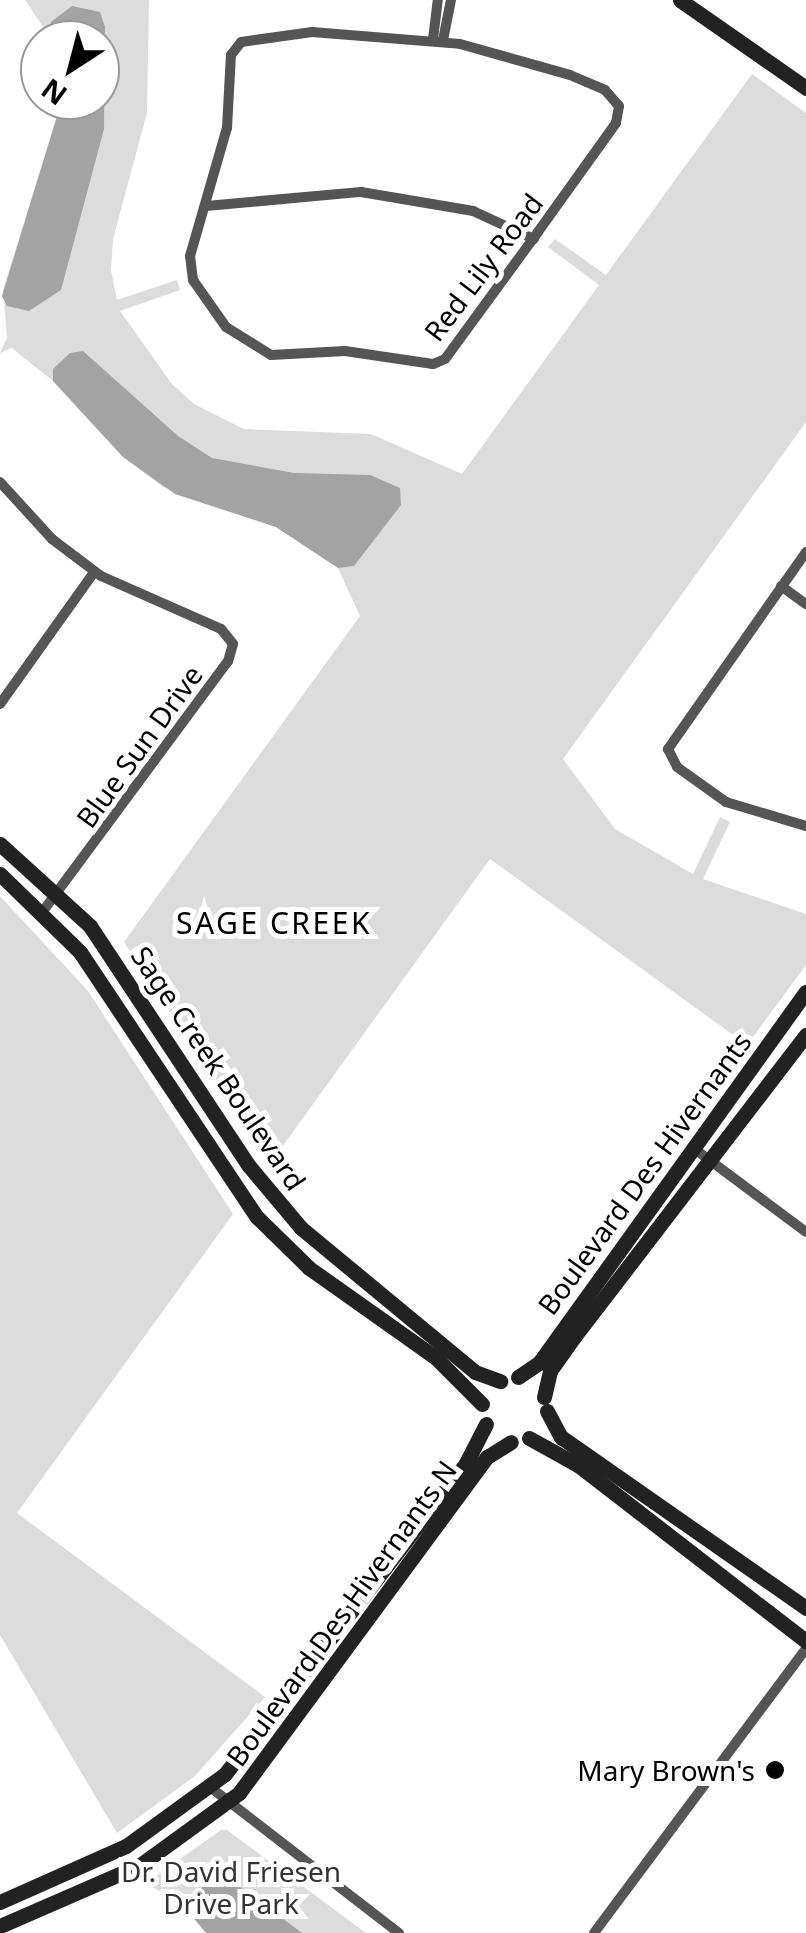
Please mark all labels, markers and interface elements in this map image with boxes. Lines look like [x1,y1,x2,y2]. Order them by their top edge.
north arrow [20,20,120,120]
text: N [33,71,74,115]
street label: Red Lily Road [417,187,549,347]
street label: Blue Sun Drive [69,658,209,834]
district label: SAGE CREEK [176,905,372,941]
street label: Sage Creek Boulevard [125,940,313,1196]
street label: Boulevard Des Hivernants [530,1025,758,1321]
street label: Boulevard Des Hivernants N [219,1454,463,1772]
place label: Mary Brown's [577,1753,755,1787]
marker: Mary Brown's [764,1759,786,1781]
park label: Dr. David Friesen Drive Park [121,1854,341,1920]

